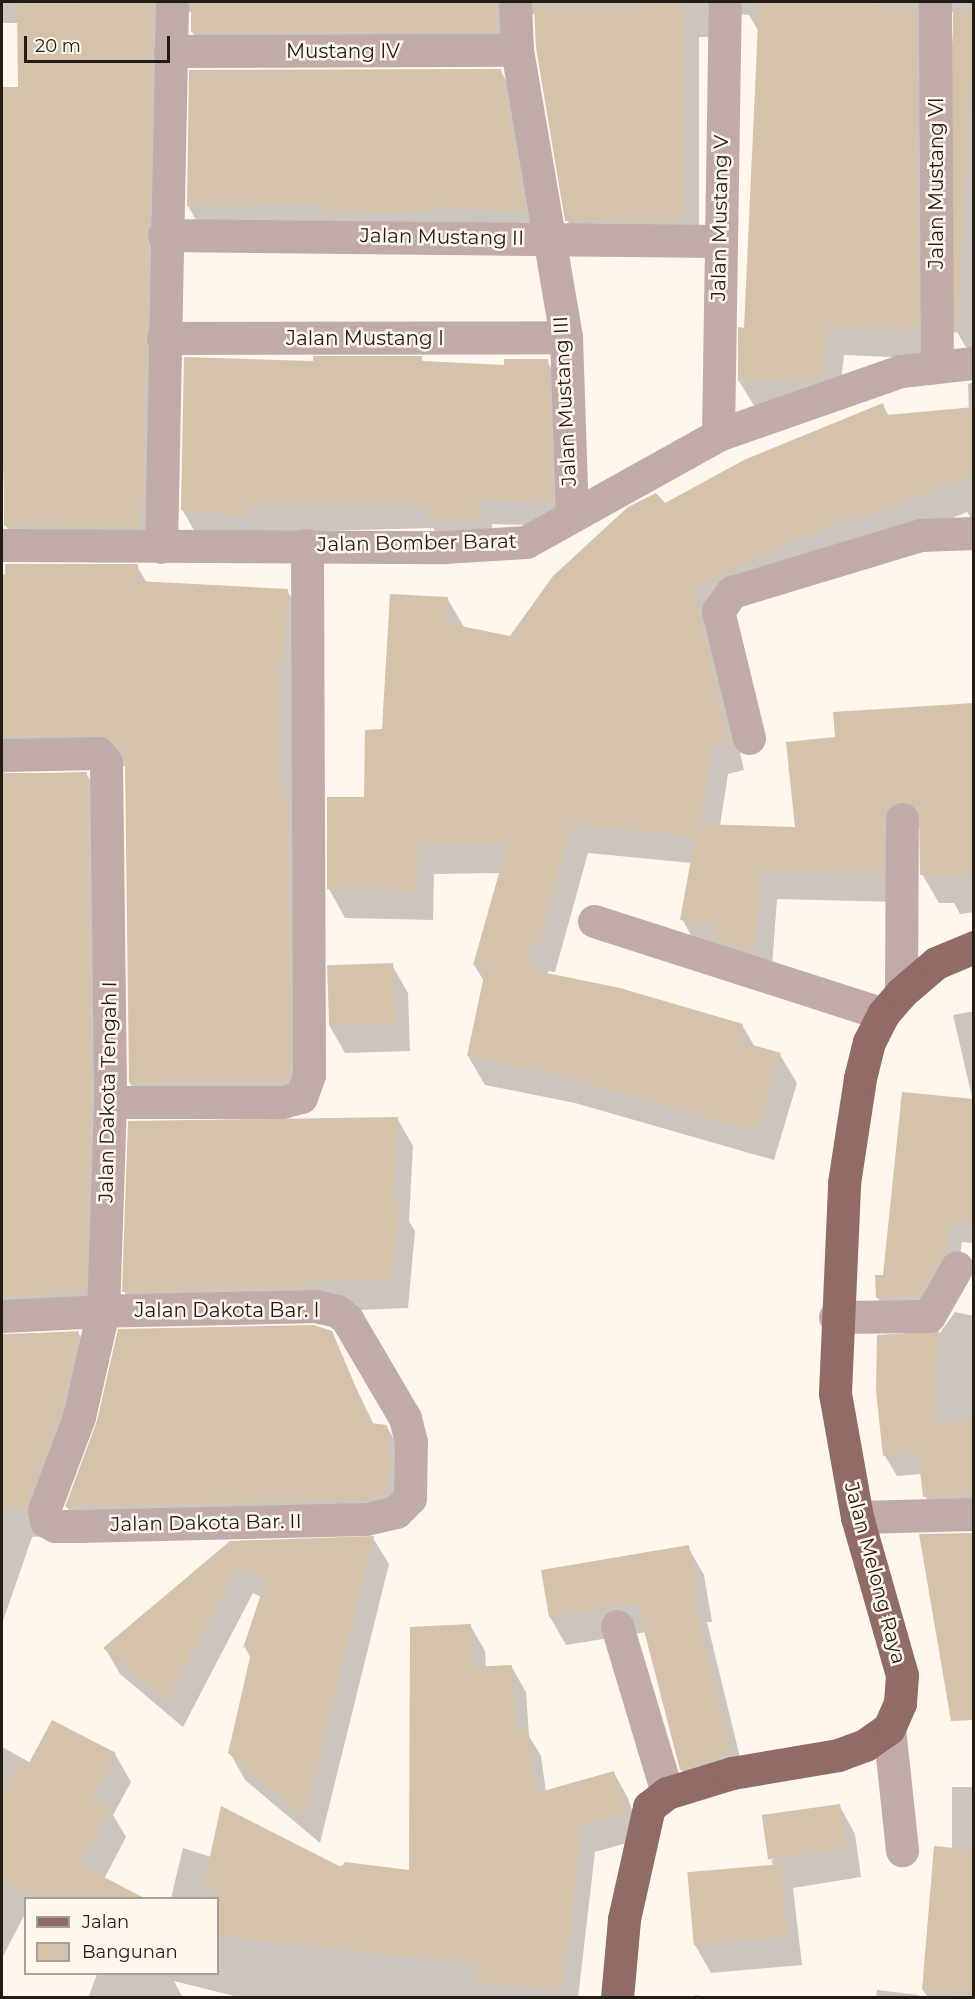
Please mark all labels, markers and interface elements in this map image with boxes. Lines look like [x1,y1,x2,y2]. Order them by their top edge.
scale bar [27,24,172,62]
text: 20 m [35,35,81,57]
street label: Mustang IV [286,39,400,63]
street label: Jalan Mustang VI [924,97,948,269]
street label: Jalan Mustang V [707,135,733,301]
street label: Jalan Mustang II [360,224,524,250]
street label: Jalan Mustang III [549,315,581,487]
street label: Jalan Mustang I [286,326,444,350]
street label: Jalan Bomber Barat [317,529,517,557]
street label: Jalan Dakota Tengah I [94,981,122,1203]
street label: Jalan Dakota Bar. I [134,1298,320,1322]
street label: Jalan Melong Raya [839,1479,911,1667]
street label: Jalan Dakota Bar. II [110,1509,302,1537]
legend [24,1897,219,1975]
text: Jalan [82,1911,129,1933]
text: Bangunan [82,1941,178,1963]

